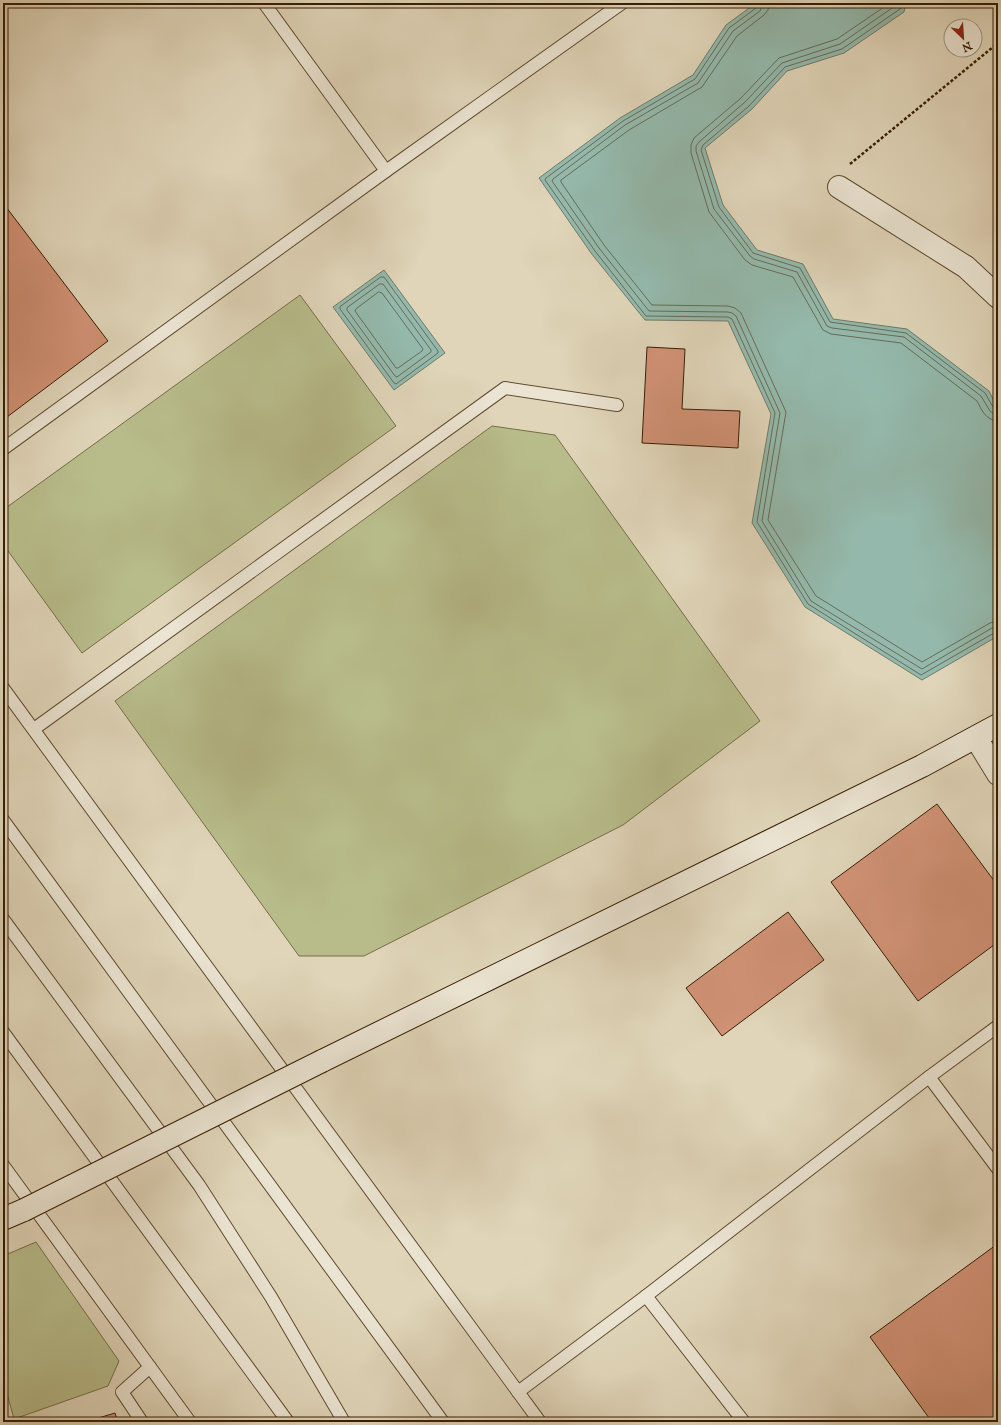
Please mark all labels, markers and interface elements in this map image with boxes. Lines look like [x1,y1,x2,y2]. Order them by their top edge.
north arrow [943,18,983,58]
text: N [959,37,975,55]

